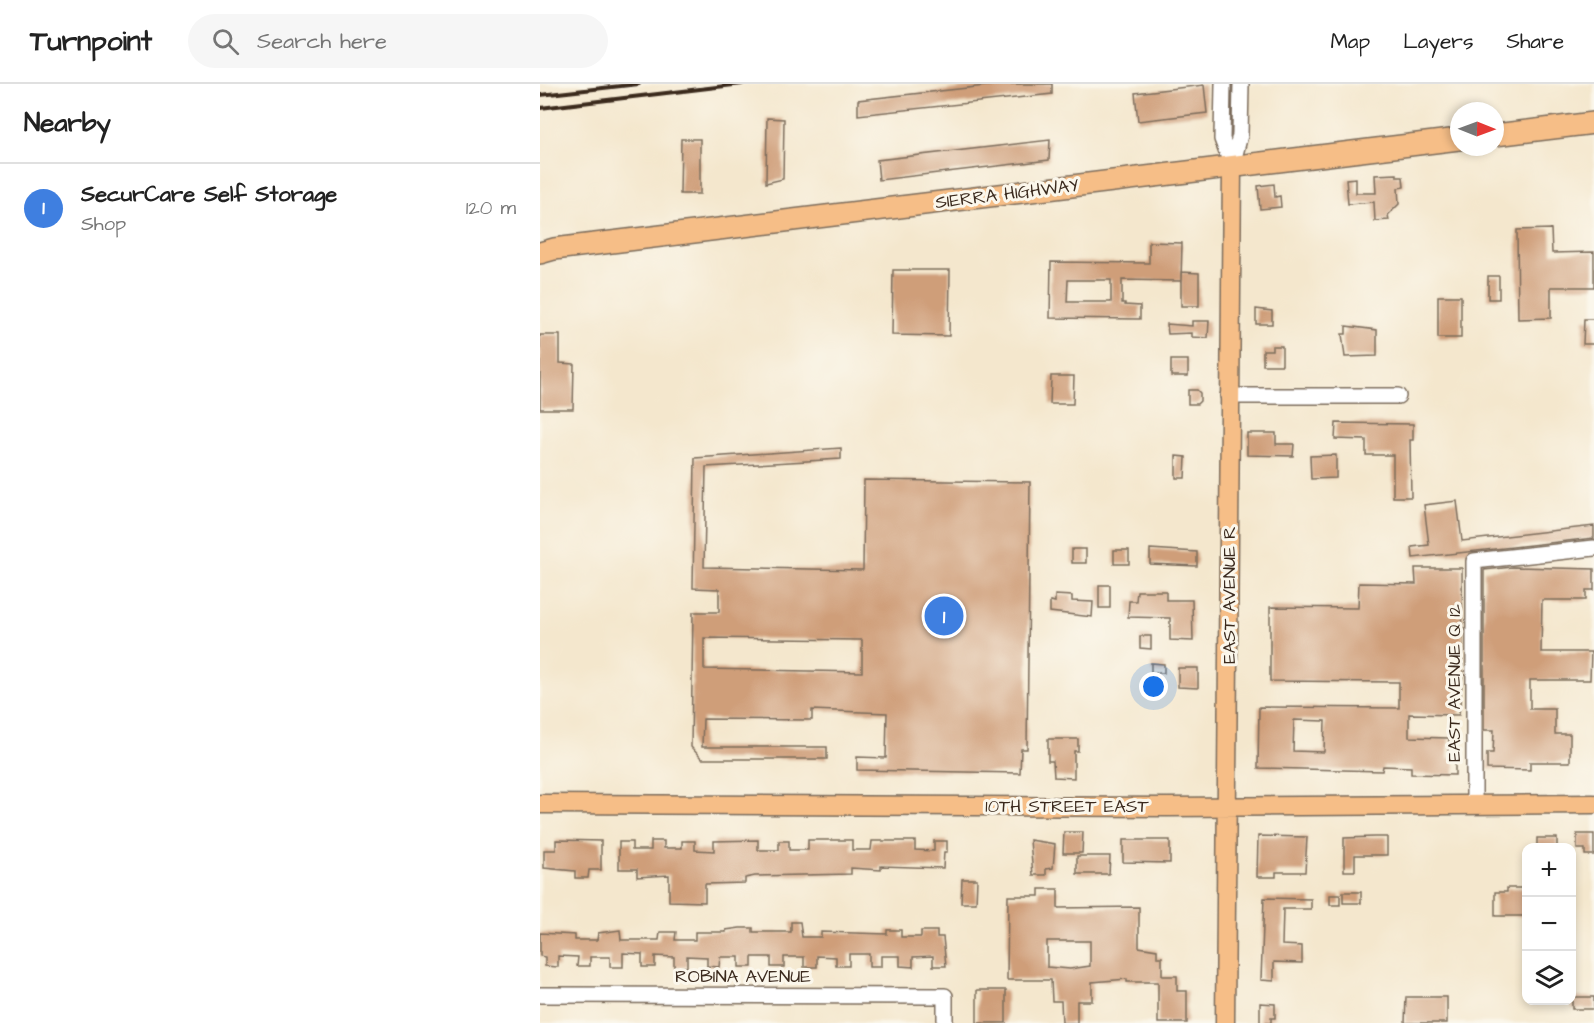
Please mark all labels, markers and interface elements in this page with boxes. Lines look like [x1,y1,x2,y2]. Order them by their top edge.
search box [188,14,608,68]
text: Turnpoint [30,22,152,61]
icon: search [209,25,242,58]
text: Search here [257,26,387,57]
text: Map [1330,27,1370,56]
text: Layers [1403,27,1473,56]
text: Share [1506,27,1564,56]
north arrow [1450,102,1504,156]
text: Nearby [24,105,111,141]
street label: SIERRA HIGHWAY [934,173,1081,215]
text: SecurCare Self Storage [81,179,337,210]
text: 1 [42,194,45,222]
text: 120 m [466,194,516,222]
text: Shop [81,210,126,238]
street label: EAST AVENUE R [1217,526,1242,664]
pin: 1 [924,594,964,638]
street label: EAST AVENUE Q 12 [1442,604,1467,762]
your location [1139,672,1168,701]
street label: 10TH STREET EAST [985,794,1149,819]
map controls [1522,843,1576,1005]
button: + [1522,843,1576,897]
button: − [1522,897,1576,951]
button: layers [1522,951,1576,1005]
street label: ROBINA AVENUE [675,964,811,989]

